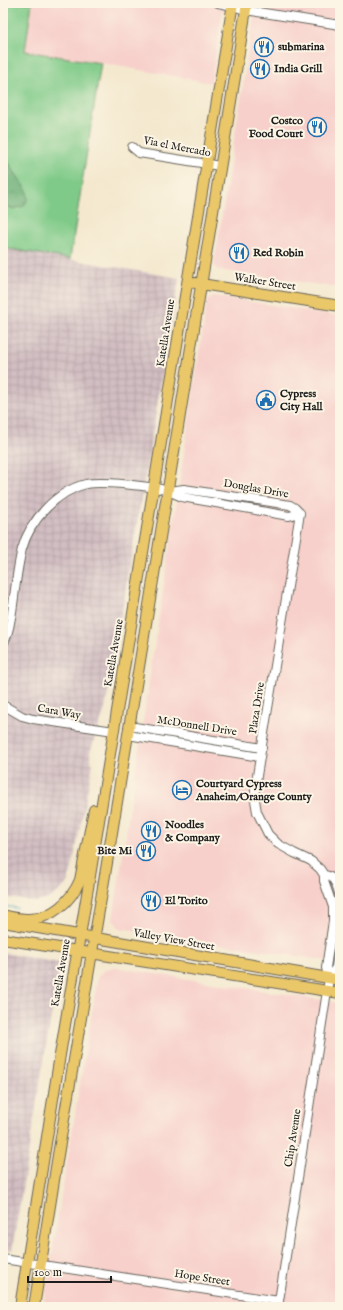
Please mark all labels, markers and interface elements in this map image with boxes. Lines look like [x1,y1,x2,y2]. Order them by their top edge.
restaurant icon: submarina [253,36,275,58]
place label: submarina [278,40,325,54]
restaurant icon: India Grill [249,58,271,80]
place label: India Grill [274,62,323,76]
place label: Costco Food Court [249,114,303,141]
restaurant icon: Costco Food Court [306,116,328,138]
street label: Via el Mercado [141,133,212,160]
restaurant icon: Red Robin [228,242,250,264]
place label: Red Robin [253,246,304,260]
street label: Walker Street [233,270,297,294]
street label: Katella Avenue [154,298,178,368]
place label: Cypress City Hall [280,387,324,414]
public building icon: Cypress City Hall [255,389,277,411]
street label: Douglas Drive [222,476,290,502]
street label: Katella Avenue [101,618,127,688]
street label: Plaza Drive [246,681,268,735]
street label: Cara Way [36,701,82,723]
street label: McDonnell Drive [156,713,238,739]
place label: Courtyard Cypress Anaheim/Orange County [195,777,312,804]
hotel icon: Courtyard Cypress Anaheim/Orange County [171,779,193,801]
place label: Noodles & Company [164,818,220,845]
restaurant icon: Noodles & Company [140,820,162,842]
restaurant icon: Bite Mi [135,840,157,862]
place label: Bite Mi [97,844,132,858]
restaurant icon: El Torito [140,890,162,912]
place label: El Torito [165,894,208,908]
street label: Valley View Street [131,926,216,954]
street label: Katella Avenue [48,938,74,1008]
street label: Chip Avenue [282,1108,304,1168]
scale bar [28,1258,111,1284]
text: 100 m [34,1265,62,1280]
street label: Hope Street [173,1267,231,1289]

